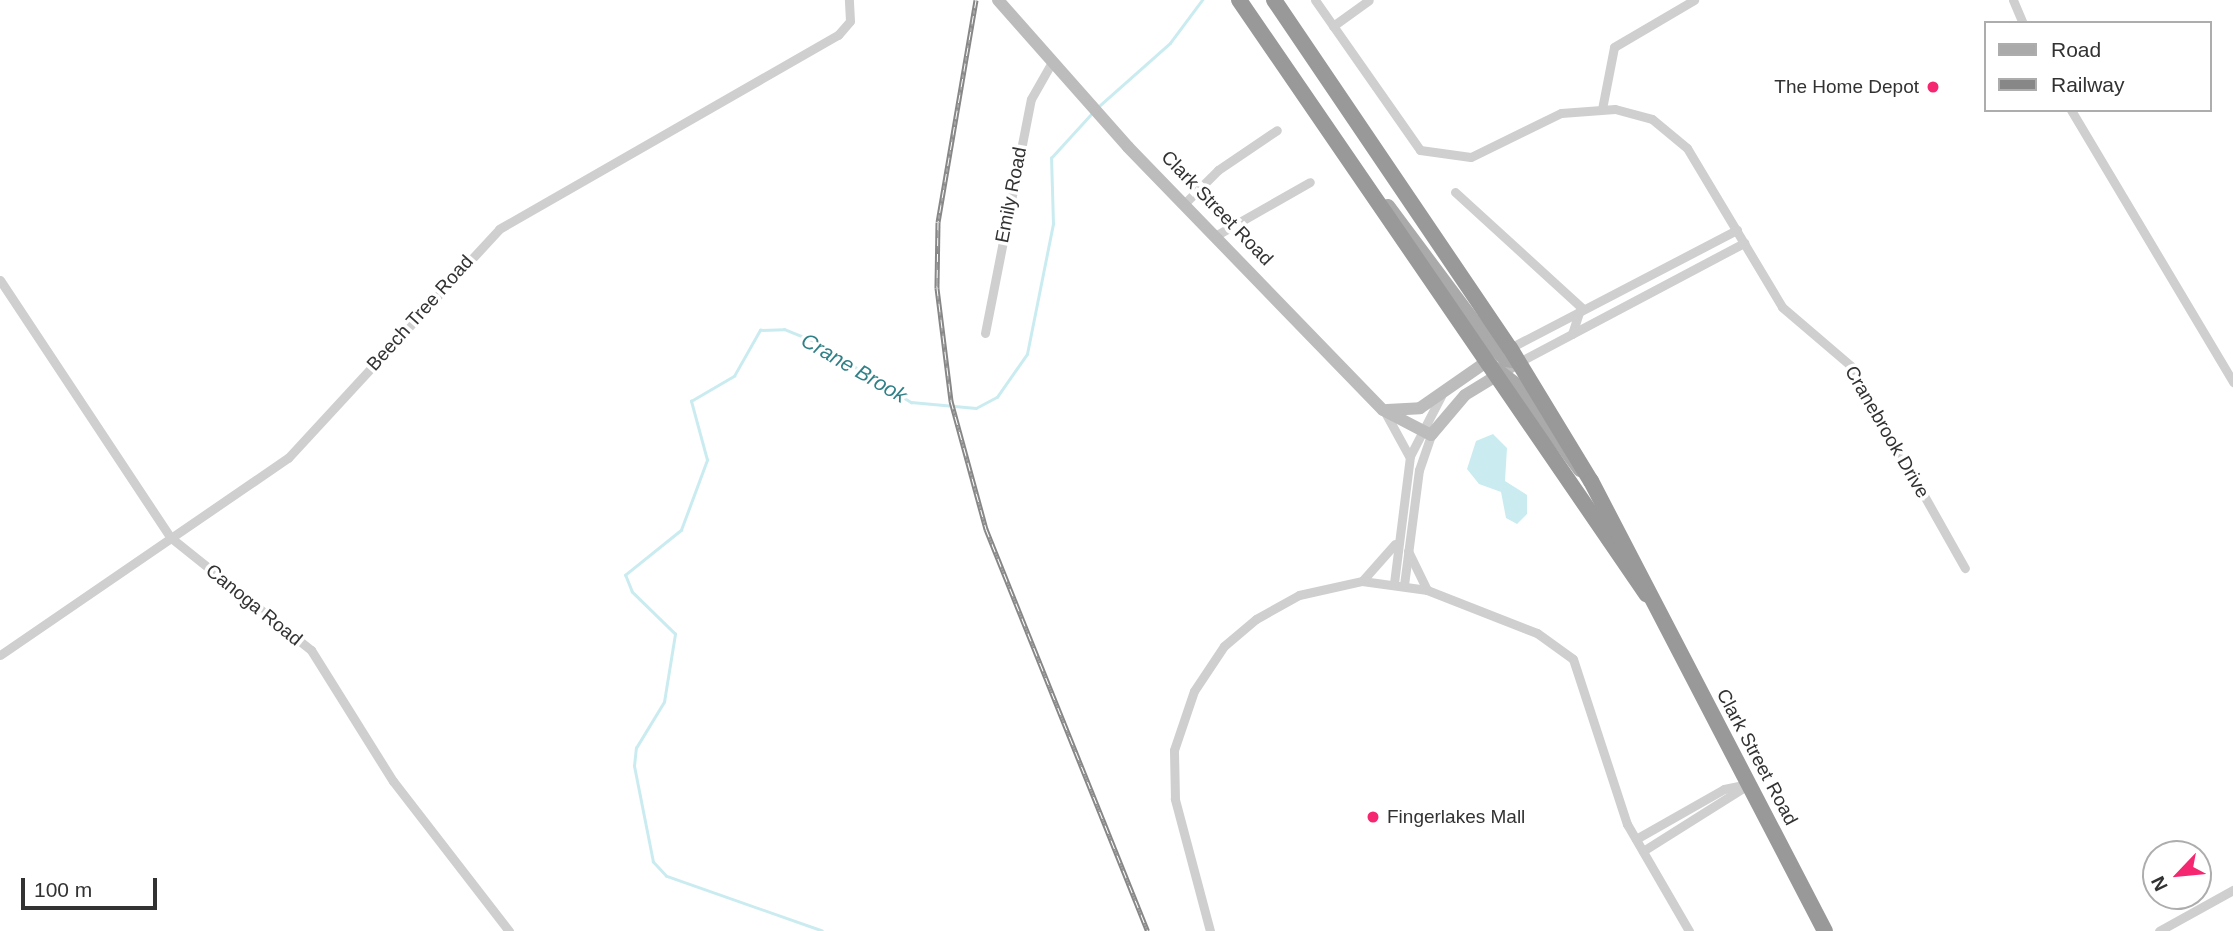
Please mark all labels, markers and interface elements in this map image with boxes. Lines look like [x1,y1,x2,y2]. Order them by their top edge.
legend [1984,21,2212,112]
text: Road [2051,38,2101,61]
text: Railway [2051,73,2125,96]
place label: The Home Depot [1774,76,1919,98]
marker: The Home Depot [1925,79,1941,95]
street label: Emily Road [991,145,1031,245]
street label: Clark Street Road [1156,146,1278,270]
street label: Beech Tree Road [362,250,478,376]
water label: Crane Brook [797,328,911,408]
street label: Cranebrook Drive [1840,362,1934,502]
street label: Canoga Road [201,559,307,651]
street label: Clark Street Road [1711,685,1803,829]
place label: Fingerlakes Mall [1387,806,1525,828]
marker: Fingerlakes Mall [1365,809,1381,825]
north arrow [2142,840,2212,910]
scale bar [24,864,161,908]
text: N [2147,873,2172,894]
text: 100 m [34,878,92,901]

